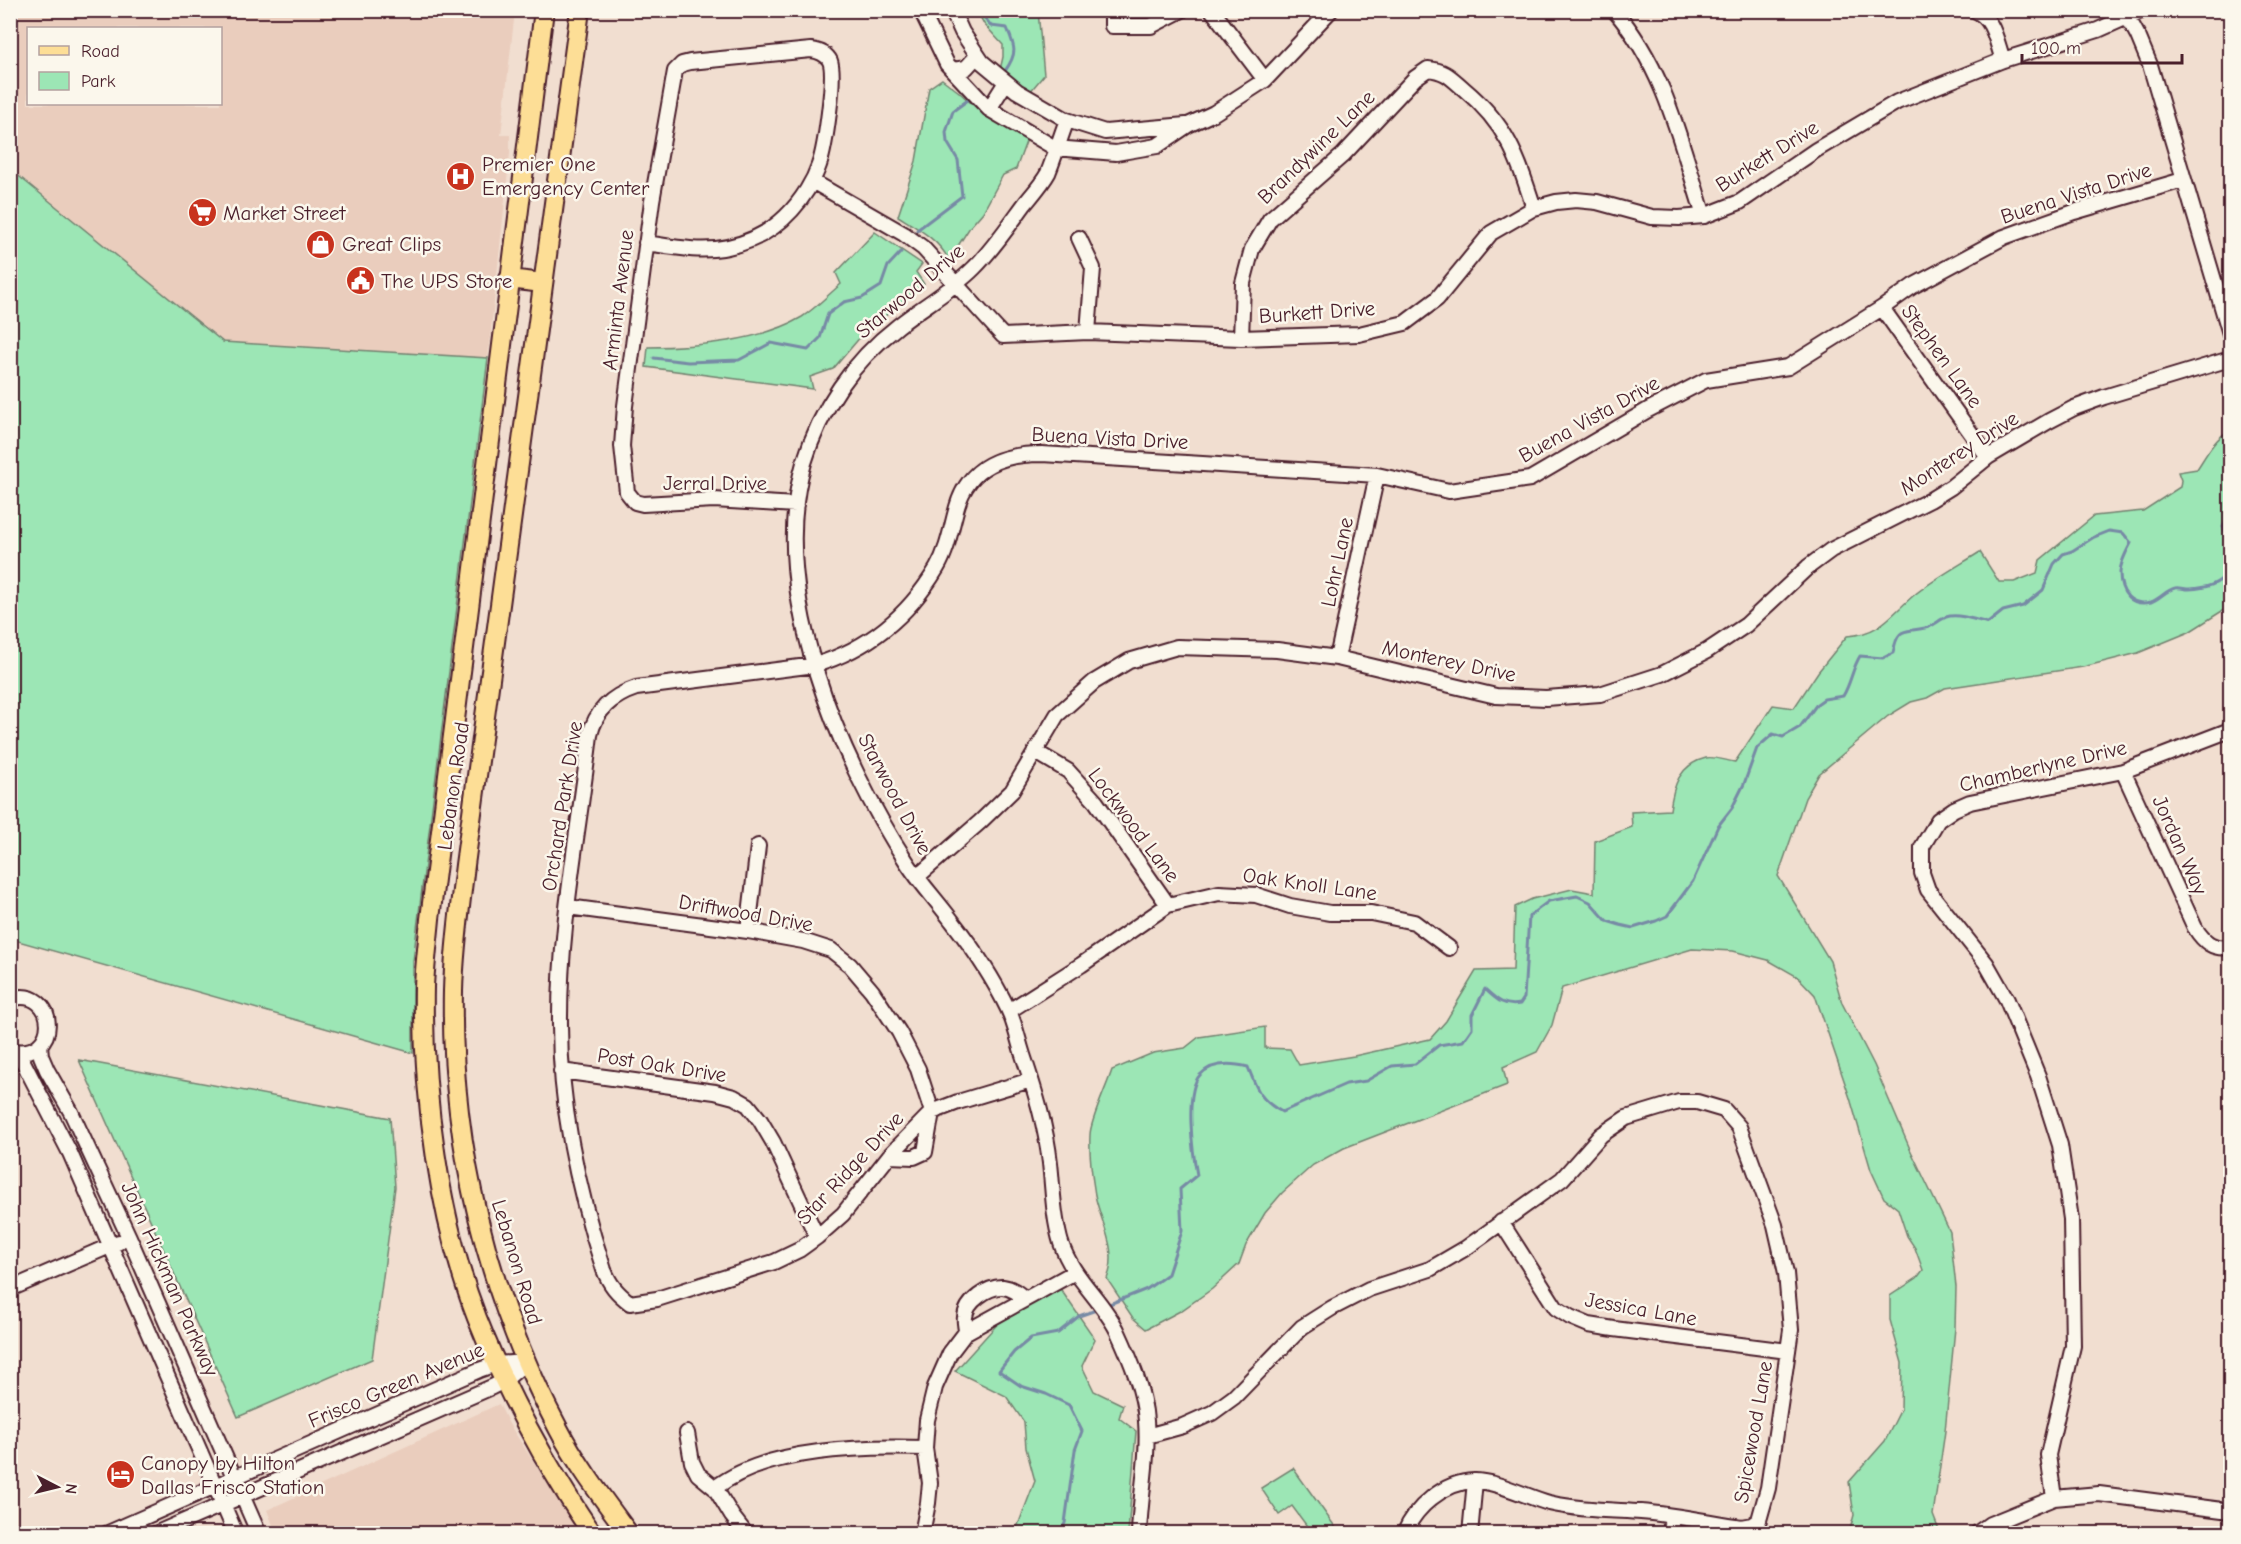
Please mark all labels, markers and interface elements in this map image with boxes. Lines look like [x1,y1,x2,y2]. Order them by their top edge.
legend [27,27,222,105]
scale bar [2022,27,2182,65]
text: 100 m [2031,38,2081,59]
text: Road [81,41,120,62]
text: Park [81,71,116,92]
street label: Brandywine Lane [1252,85,1380,209]
street label: Burkett Drive [1711,115,1823,197]
place label: Premier One Emergency Center [482,152,650,200]
street label: Buena Vista Drive [1998,157,2154,229]
hospital icon: Premier One Emergency Center [445,160,477,192]
supermarket icon: Market Street [186,197,218,229]
place label: Market Street [223,201,347,225]
shop icon: Great Clips [305,228,337,260]
street label: Arminta Avenue [597,228,639,372]
place label: Great Clips [342,232,441,256]
street label: Starwood Drive [851,239,969,343]
public building icon: The UPS Store [344,265,376,297]
place label: The UPS Store [381,269,512,293]
street label: Burkett Drive [1258,296,1376,328]
street label: Stephen Lane [1896,300,1988,412]
street label: Buena Vista Drive [1515,370,1663,468]
street label: Monterey Drive [1895,406,2023,500]
street label: Buena Vista Drive [1031,422,1189,454]
street label: Jerral Drive [663,471,767,495]
street label: Lohr Lane [1316,515,1358,609]
street label: Monterey Drive [1380,635,1518,687]
street label: Orchard Park Drive [537,719,587,893]
street label: Lebanon Road [432,720,474,852]
street label: Starwood Drive [853,729,937,859]
street label: Chamberlyne Drive [1957,735,2129,797]
street label: Lockwood Lane [1083,763,1185,887]
street label: Jordan Way [2147,792,2213,899]
street label: Oak Knoll Lane [1241,863,1379,905]
street label: Driftwood Drive [677,889,815,937]
street label: Post Oak Drive [596,1043,728,1087]
street label: Star Ridge Drive [792,1107,908,1229]
street label: John Hickman Parkway [116,1178,224,1380]
street label: Lebanon Road [487,1197,547,1327]
street label: Jessica Lane [1583,1287,1699,1331]
street label: Frisco Green Avenue [304,1337,488,1433]
street label: Spicewood Lane [1729,1359,1777,1505]
place label: Canopy by Hilton Dallas Frisco Station [141,1451,324,1499]
north arrow [27,1457,87,1517]
hotel icon: Canopy by Hilton Dallas Frisco Station [104,1459,136,1491]
text: N [61,1482,80,1495]

